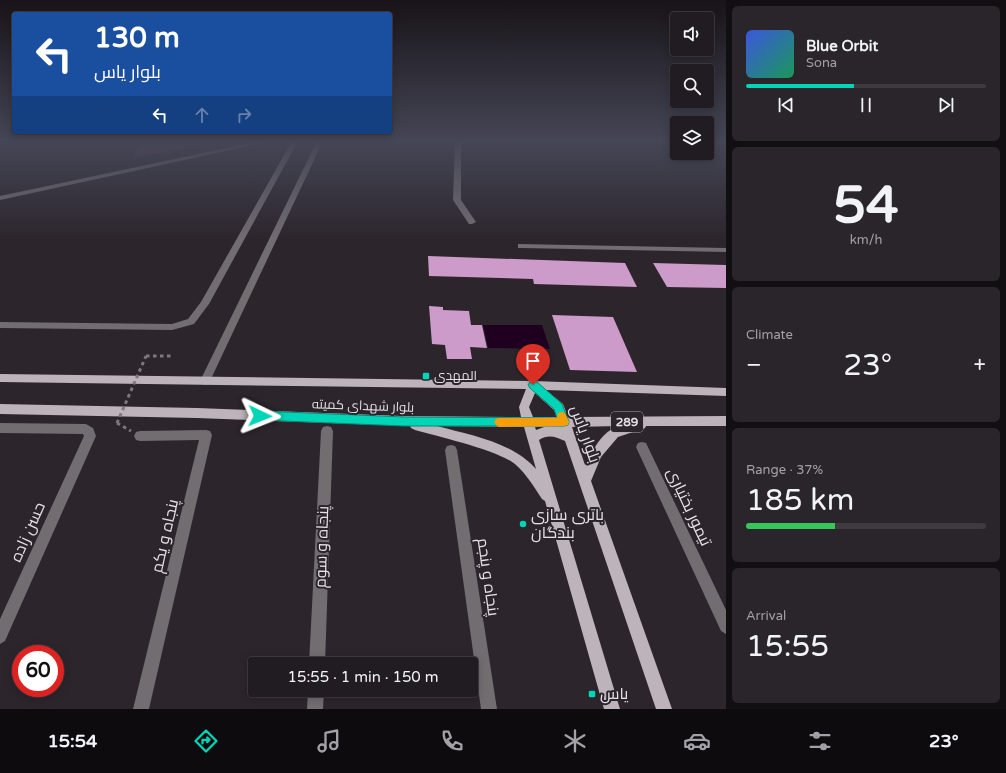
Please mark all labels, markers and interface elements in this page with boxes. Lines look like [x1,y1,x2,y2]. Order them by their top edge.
map controls [670,12,714,160]
button: sound [670,12,714,56]
text: 130 m [94,21,180,55]
icon: left [28,28,80,80]
text: Blue Orbit [806,37,878,55]
text: Sona [806,55,837,71]
text: بلوار یاس [94,61,161,83]
button: search [670,64,714,108]
icon: previous [775,94,797,116]
icon: pause [855,94,877,116]
icon: next [935,94,957,116]
icon: left [149,104,171,126]
icon: ahead [191,104,213,126]
icon: right [233,104,255,126]
button: layers [670,116,714,160]
text: 54 [833,174,899,237]
text: km/h [850,232,882,248]
text: Climate [746,327,793,343]
pin [516,344,550,385]
text: 23° [843,347,892,384]
icon: arrive [522,350,544,372]
text: − [746,352,762,378]
text: + [974,352,986,378]
place label: المهدی [434,368,477,384]
marker: المهدی [421,371,431,381]
position arrow [239,395,281,437]
street label: بلوار شهدای کمیته [312,396,414,416]
street label: بلوار یاس [565,403,605,465]
road number: 289 [611,412,643,432]
text: Range · 37% [746,462,823,478]
street label: تیمور بختیاری [662,465,716,550]
text: 185 km [746,482,854,519]
street label: پنجاه و یکم [147,496,184,575]
street label: حسن زاده [6,499,50,565]
street label: پنجاه و سوم [311,505,334,588]
place label: باتری سازی بندگان [531,505,604,543]
marker: باتری سازی بندگان [518,519,528,529]
street label: پنجاه و پنجم [472,537,503,618]
text: Arrival [746,608,786,624]
text: 15:55 [746,628,829,665]
speed limit sign: 60 [12,645,64,697]
text: 15:55 · 1 min · 150 m [288,668,438,686]
place label: یاس [600,684,629,704]
marker: یاس [587,689,597,699]
icon: directions [192,727,220,755]
icon: music [315,727,343,755]
icon: phone [438,727,466,755]
icon: climate [561,727,589,755]
icon: car [683,727,711,755]
icon: filters [806,727,834,755]
text: 15:54 [47,730,97,752]
text: 23° [929,730,959,752]

